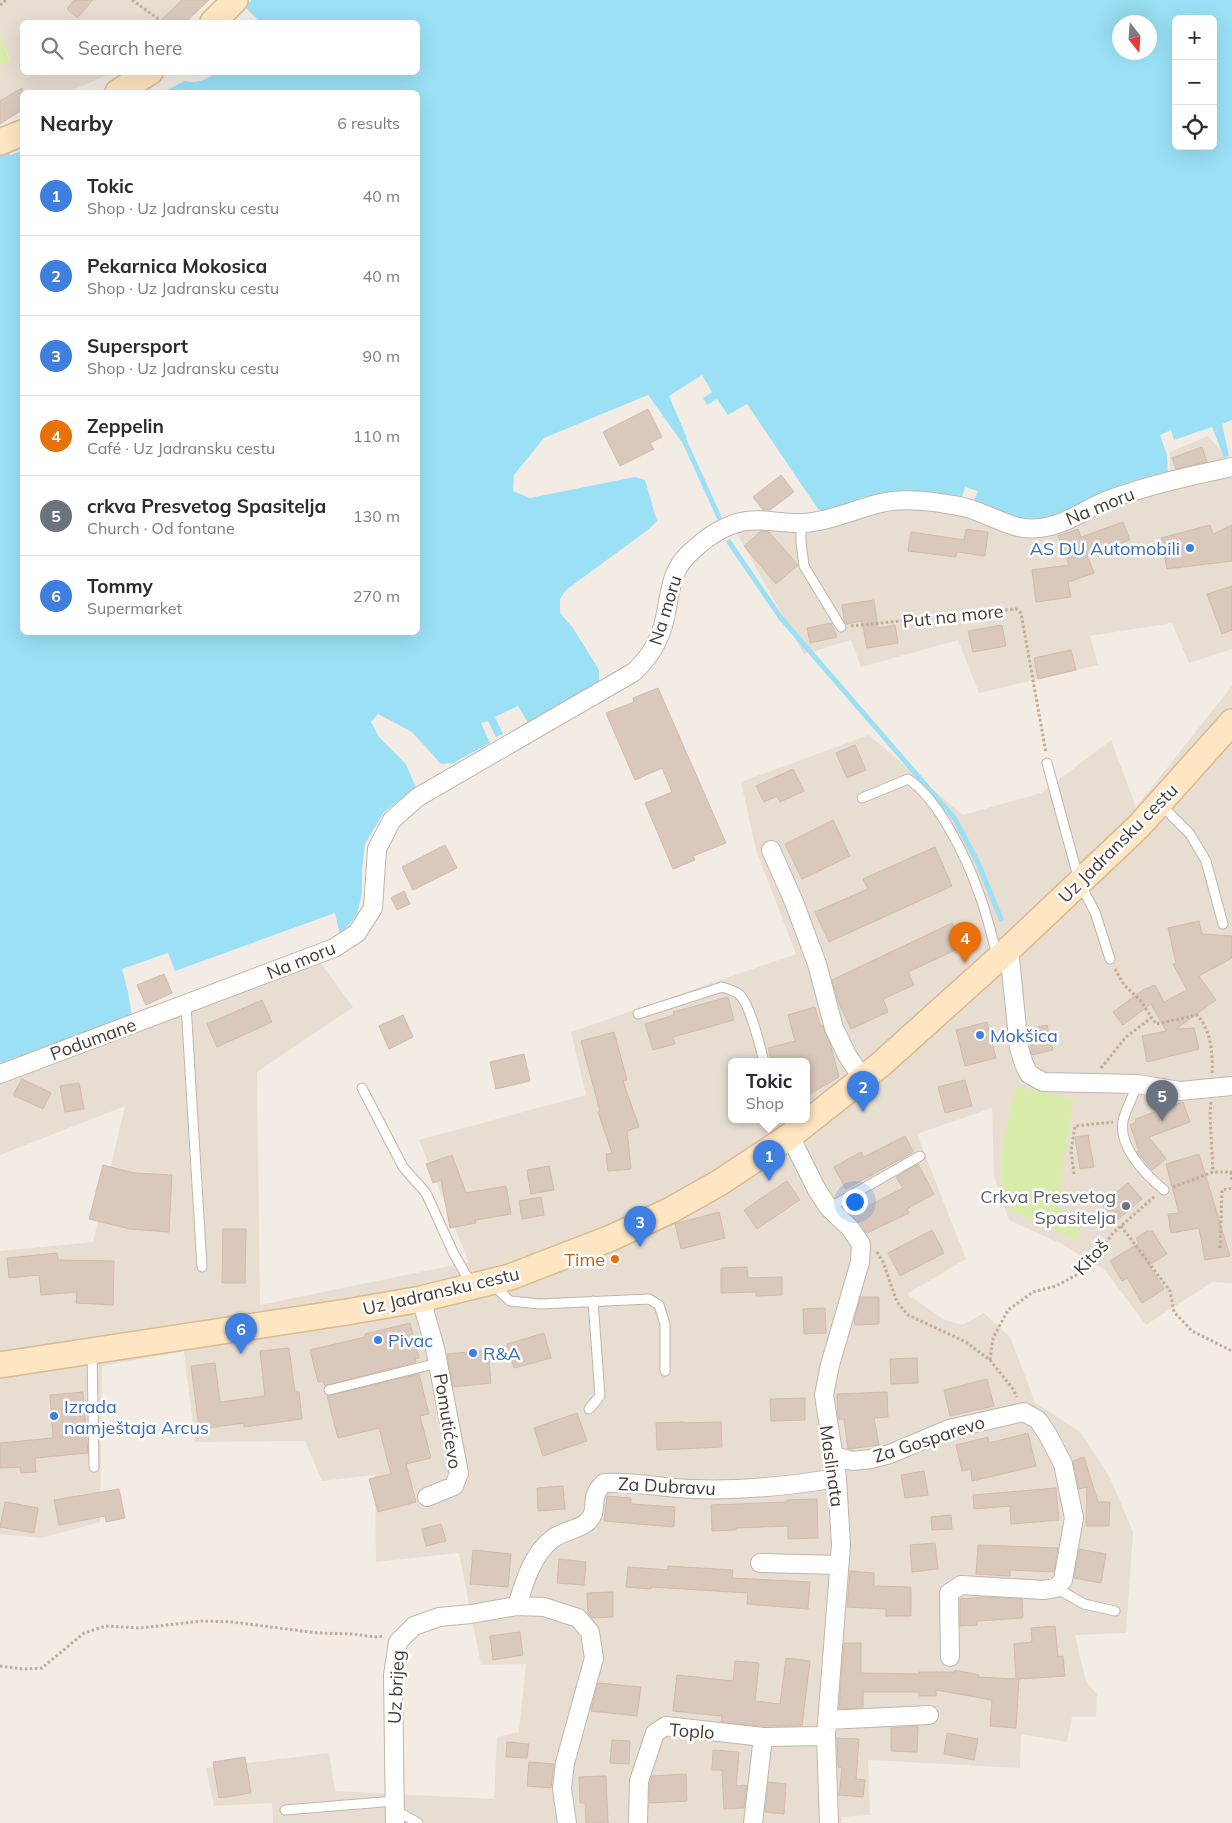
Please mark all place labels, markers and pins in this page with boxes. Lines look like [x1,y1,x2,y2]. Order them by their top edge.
place label: AS DU Automobili [1030,537,1180,560]
marker: AS DU Automobili [1184,542,1196,554]
pin: 4 [949,922,981,963]
place label: Mokšica [990,1024,1058,1047]
marker: Mokšica [974,1029,986,1041]
pin: 2 [847,1071,879,1112]
pin: 5 [1146,1080,1178,1121]
pin: 1 [753,1140,785,1181]
place label: Crkva Presvetog Spasitelja [980,1185,1116,1229]
marker: Crkva Presvetog Spasitelja [1120,1200,1132,1212]
pin: 3 [624,1206,656,1247]
place label: Time [564,1248,605,1271]
marker: Time [609,1253,621,1265]
pin: 6 [225,1313,257,1354]
place label: Pivac [388,1329,433,1352]
marker: Pivac [372,1334,384,1346]
place label: R&A [483,1342,521,1365]
marker: R&A [467,1347,479,1359]
place label: Izrada namještaja Arcus [64,1395,209,1439]
marker: Izrada namještaja Arcus [48,1410,60,1422]

